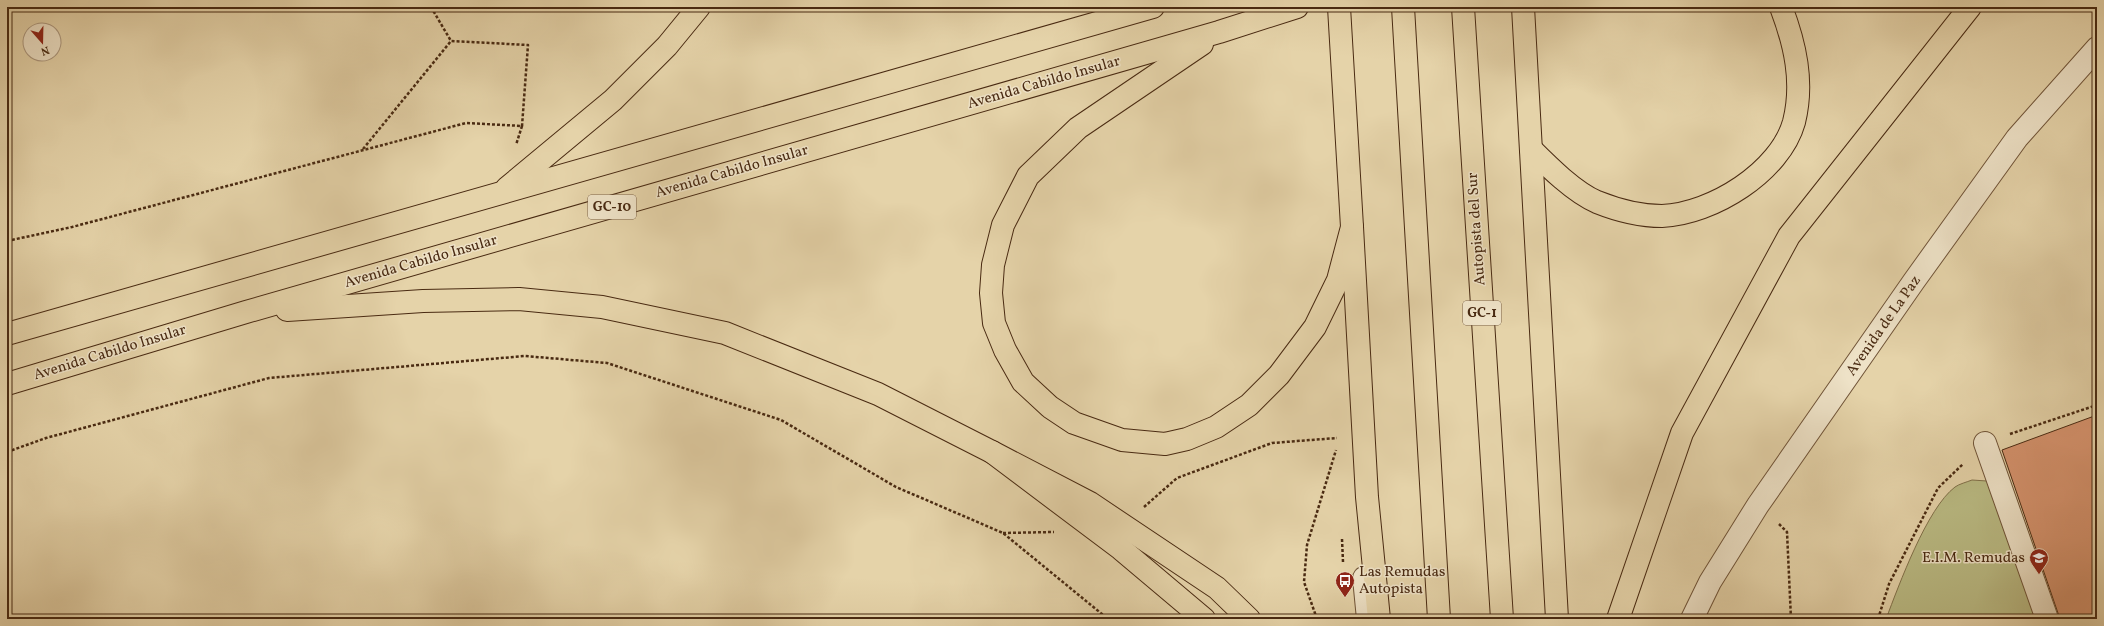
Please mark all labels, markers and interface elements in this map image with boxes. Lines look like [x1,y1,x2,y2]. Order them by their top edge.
north arrow [22,22,62,62]
text: N [39,42,51,58]
street label: Avenida Cabildo Insular [965,51,1123,115]
street label: Avenida Cabildo Insular [653,140,811,204]
street label: Autopista del Sur [1463,172,1491,286]
road number: GC-10 [588,195,636,219]
street label: Avenida Cabildo Insular [342,230,500,294]
street label: Avenida de La Paz [1842,272,1926,380]
road number: GC-1 [1463,301,1501,325]
street label: Avenida Cabildo Insular [31,320,189,386]
school or university icon: E.I.M. Remudas [2028,547,2050,575]
place label: E.I.M. Remudas [1922,548,2025,569]
place label: Las Remudas Autopista [1359,562,1445,600]
bus stop icon: Las Remudas Autopista [1334,570,1356,598]

